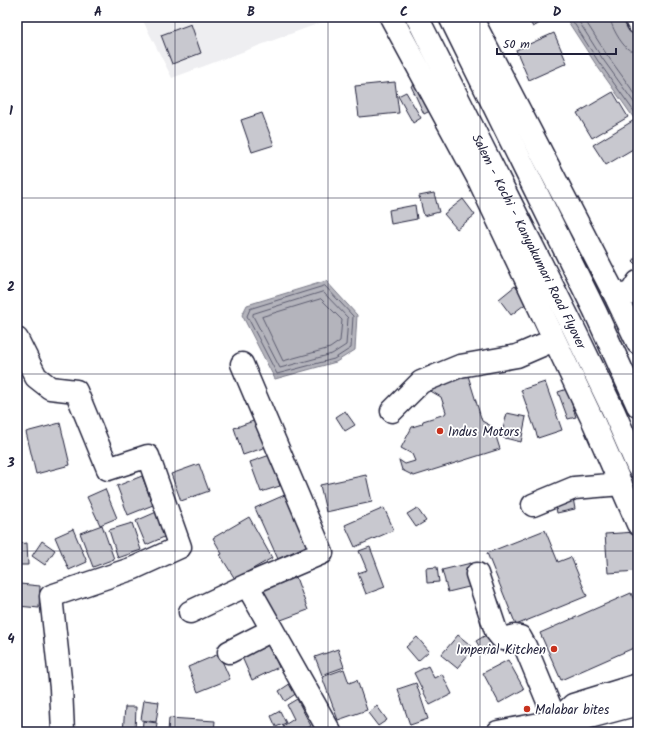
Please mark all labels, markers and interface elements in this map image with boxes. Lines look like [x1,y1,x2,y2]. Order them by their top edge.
text: A [94,2,102,23]
text: B [247,2,255,23]
text: C [400,2,408,23]
text: D [553,2,562,23]
scale bar [497,30,616,56]
text: 50 m [503,35,530,54]
text: 1 [9,101,13,122]
street label: Salem - Kochi - Kanyakumari Road Flyover [466,131,591,354]
text: 2 [7,277,15,298]
place label: Indus Motors [448,422,520,443]
marker: Indus Motors [435,426,445,436]
text: 3 [6,453,15,474]
text: 4 [7,629,15,650]
place label: Imperial Kitchen [456,640,546,661]
marker: Imperial Kitchen [549,644,559,654]
place label: Malabar bites [535,700,610,721]
marker: Malabar bites [522,704,532,714]

